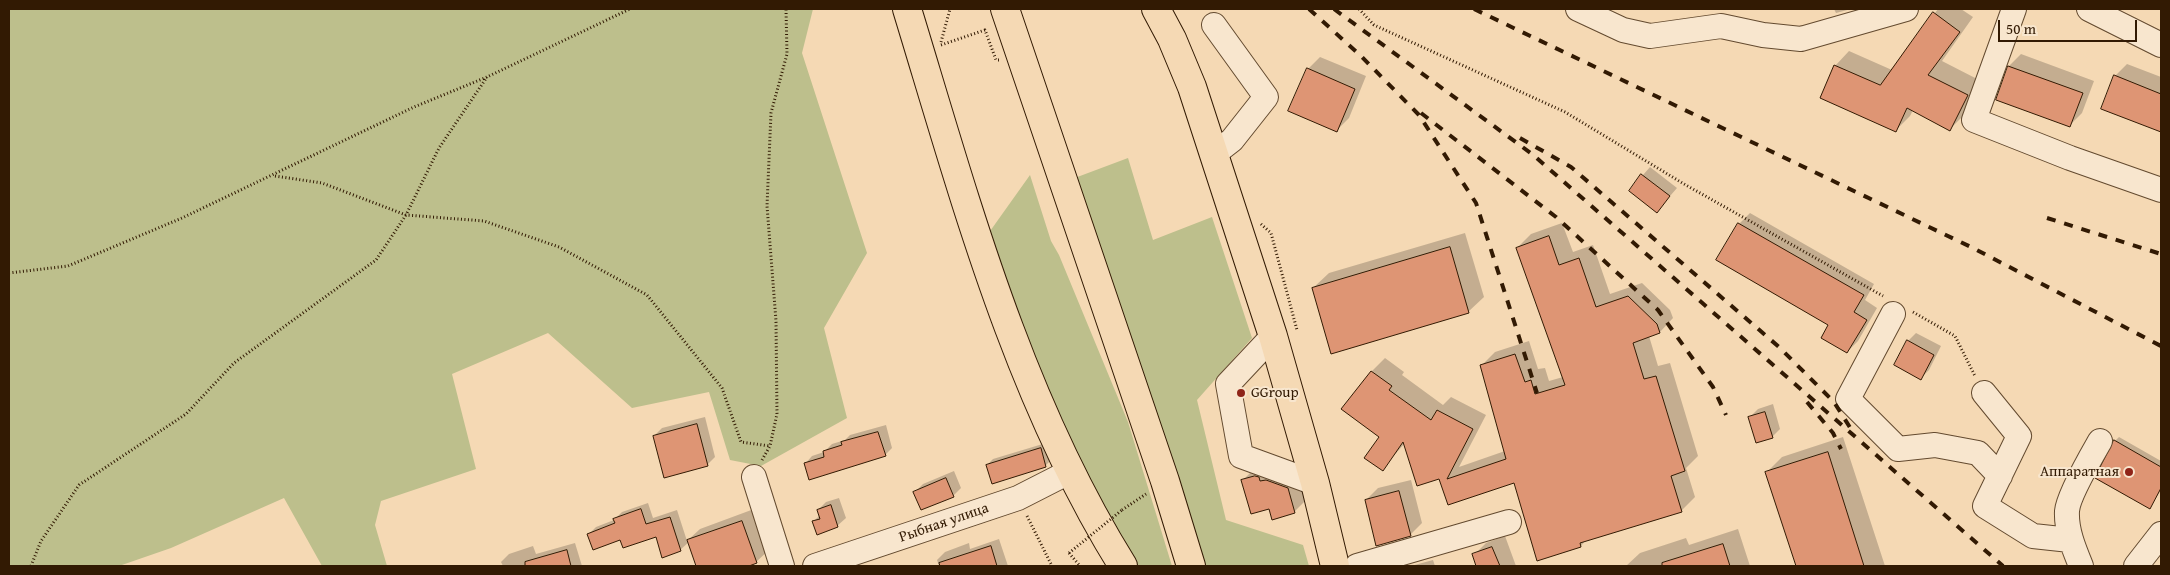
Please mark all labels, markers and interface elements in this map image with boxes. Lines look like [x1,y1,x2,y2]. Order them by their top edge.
scale bar [2000,10,2139,42]
text: 50 m [2006,18,2036,39]
place label: GGroup [1251,384,1298,402]
marker: GGroup [1235,387,1247,399]
place label: Аппаратная [2040,463,2119,481]
marker: Аппаратная [2123,466,2135,478]
street label: Рыбная улица [897,499,991,547]

